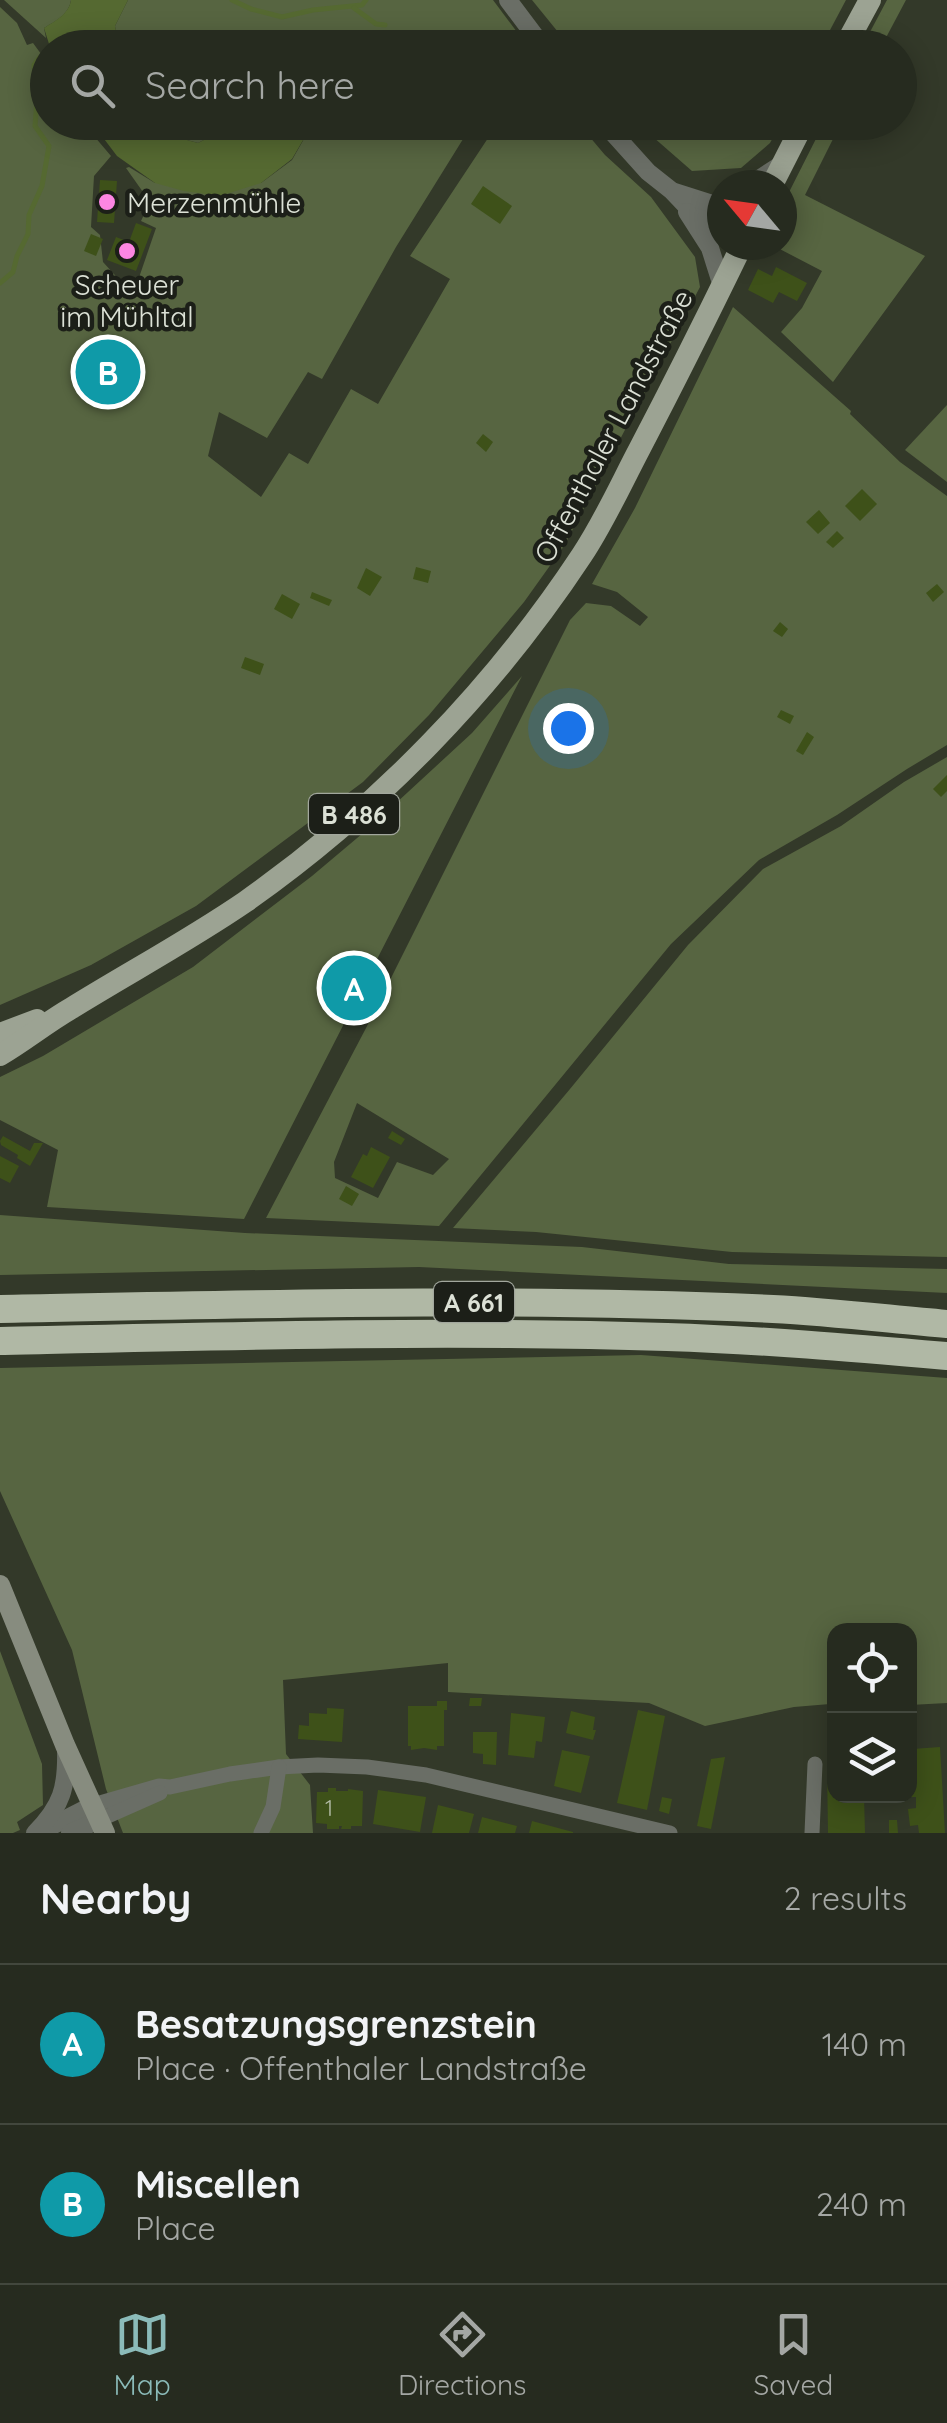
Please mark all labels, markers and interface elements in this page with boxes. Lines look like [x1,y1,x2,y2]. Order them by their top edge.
search box [30,30,917,140]
icon: search [65,58,120,113]
text: Search here [145,61,355,109]
north arrow [707,170,797,260]
place label: Merzenmühle [127,185,301,220]
marker: Merzenmühle [96,191,118,213]
marker: Scheuer im Mühltal [116,240,138,262]
place label: Scheuer im Mühltal [60,267,194,334]
street label: Offenthaler Landstraße [526,283,700,569]
pin: B [76,334,140,410]
your location [543,703,594,754]
road number: B 486 [309,794,399,834]
pin: A [322,950,386,1026]
road number: A 661 [434,1282,514,1322]
map controls [827,1623,917,1803]
button: locate [827,1623,917,1713]
button: layers [827,1713,917,1803]
house number: 1 [325,1794,333,1822]
text: Nearby [40,1872,191,1925]
text: 2 results [784,1878,907,1918]
text: Besatzungsgrenzstein [135,2000,537,2048]
text: A [62,2024,83,2064]
text: 140 m [822,2024,907,2064]
text: Place · Offenthaler Landstraße [135,2048,587,2088]
text: Miscellen [135,2160,301,2208]
text: B [62,2184,83,2224]
text: 240 m [816,2184,907,2224]
text: Place [135,2208,215,2248]
tab: Map [114,2307,171,2402]
tab: Directions [398,2307,526,2402]
tab: Saved [754,2307,833,2402]

